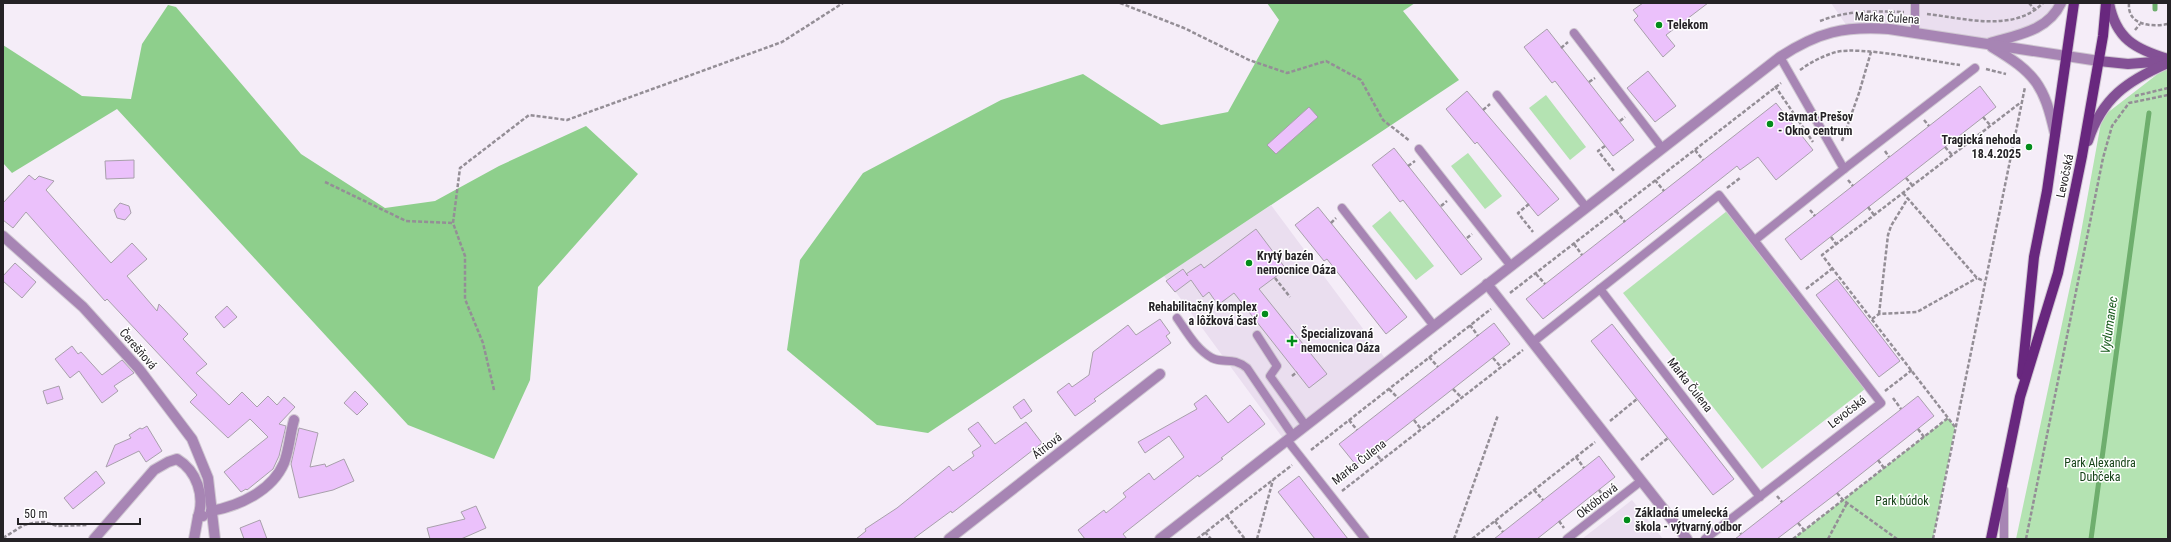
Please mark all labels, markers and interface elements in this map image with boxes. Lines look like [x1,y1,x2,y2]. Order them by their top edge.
street label: Marka Čulena [1854,8,1920,27]
place label: Telekom [1667,18,1708,32]
marker: Telekom [1654,20,1664,30]
place label: Stavmat Prešov - Okno centrum [1778,110,1854,138]
marker: Stavmat Prešov - Okno centrum [1765,119,1775,129]
place label: Tragická nehoda 18.4.2025 [1942,133,2021,161]
marker: Tragická nehoda 18.4.2025 [2024,142,2034,152]
street label: Levočská [2054,153,2077,199]
place label: Krytý bazén nemocnice Oáza [1257,249,1336,277]
marker: Krytý bazén nemocnice Oáza [1244,258,1254,268]
water label: Vydumanec [2098,295,2120,355]
place label: Rehabilitačný komplex a lôžková časť [1148,300,1258,328]
marker: Rehabilitačný komplex a lôžková časť [1260,309,1270,319]
street label: Čerešňová [116,325,160,372]
place label: Špecializovaná nemocnica Oáza [1301,326,1380,355]
marker: Špecializovaná nemocnica Oáza [1286,335,1298,347]
street label: Marka Čulena [1664,354,1716,415]
street label: Levočská [1825,393,1869,431]
street label: Átriová [1029,429,1065,462]
street label: Marka Čulena [1328,436,1389,488]
park label: Park Alexandra Dubčeka [2064,456,2136,484]
street label: Októbrová [1574,480,1621,521]
park label: Park búdok [1875,494,1929,508]
scale bar [18,500,140,526]
place label: Základná umelecká škola - výtvarný odbor [1635,506,1742,534]
text: 50 m [24,507,48,521]
marker: Základná umelecká škola - výtvarný odbor [1622,515,1632,525]

